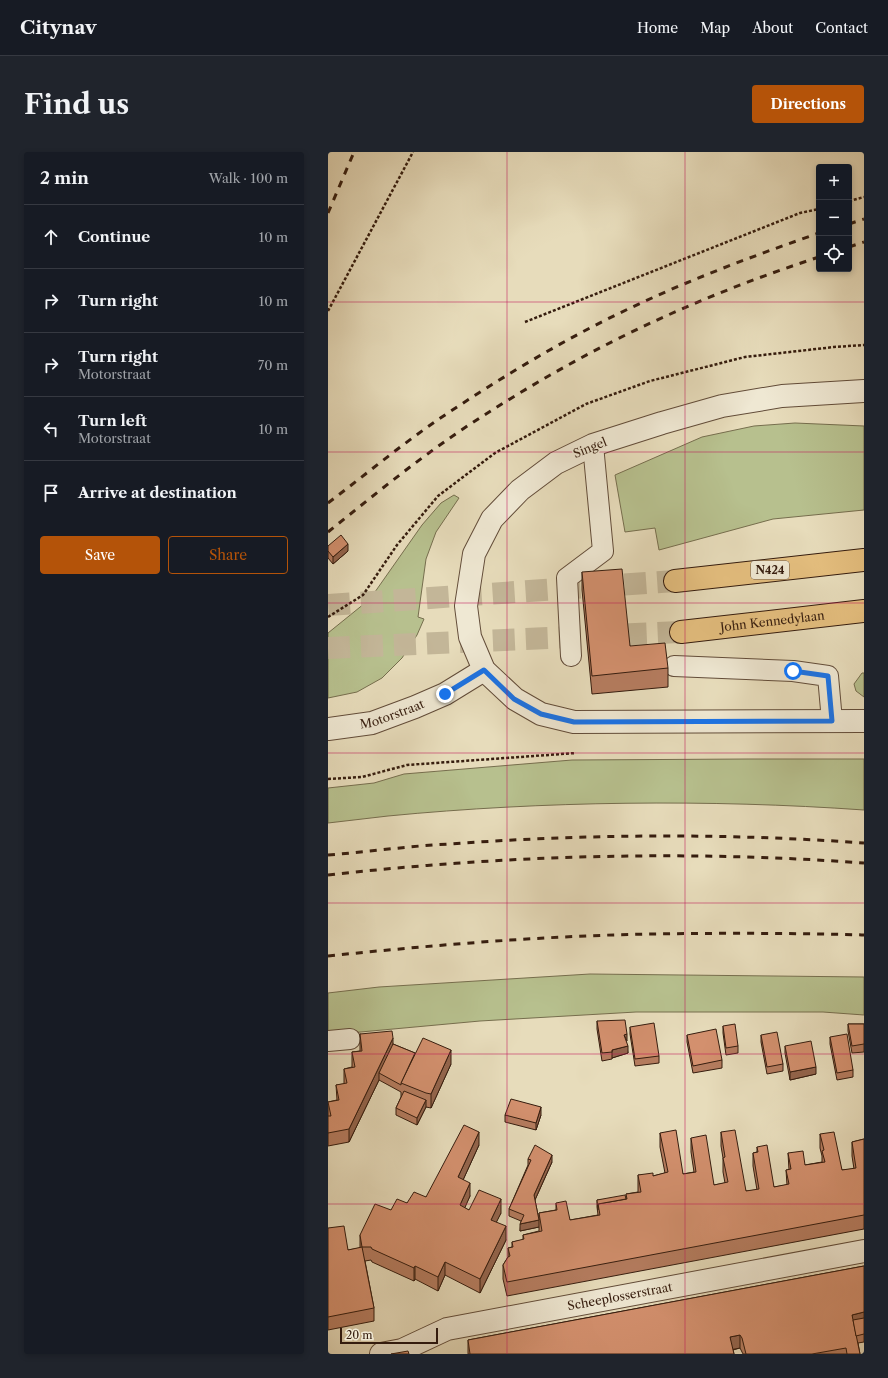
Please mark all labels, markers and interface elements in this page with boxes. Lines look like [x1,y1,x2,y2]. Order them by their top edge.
text: Citynav [20,16,97,39]
text: Home [637,19,678,37]
text: Map [700,19,730,37]
text: About [752,19,793,37]
text: Contact [815,19,868,37]
button: Directions [752,85,864,123]
text: Find us [24,87,129,121]
map controls [816,164,852,272]
button: + [816,164,852,200]
text: 2 min [40,168,89,188]
text: Walk · 100 m [209,170,288,186]
button: − [816,200,852,236]
icon: ahead [40,226,62,248]
text: Continue [78,227,150,246]
text: 10 m [259,229,288,245]
button: locate [816,236,852,272]
icon: right [40,290,62,312]
text: Turn right [78,291,158,310]
text: 10 m [259,293,288,309]
text: Turn right [78,347,158,366]
icon: right [40,354,62,376]
text: 70 m [258,357,288,373]
text: Motorstraat [78,366,151,382]
text: Turn left [78,411,147,430]
icon: left [40,418,62,440]
text: 10 m [259,421,288,437]
text: Motorstraat [78,430,151,446]
street label: Singel [571,434,609,461]
icon: arrive [40,482,62,504]
text: Arrive at destination [78,483,237,502]
button: Save [40,536,160,574]
button: Share [168,536,288,574]
road number: N424 [751,561,789,579]
street label: John Kennedylaan [717,608,826,635]
route start [784,662,802,680]
route end [436,685,454,703]
street label: Motorstraat [359,696,427,732]
street label: Scheeplosserstraat [566,1279,674,1313]
scale bar [340,1326,438,1345]
text: 20 m [346,1328,372,1342]

